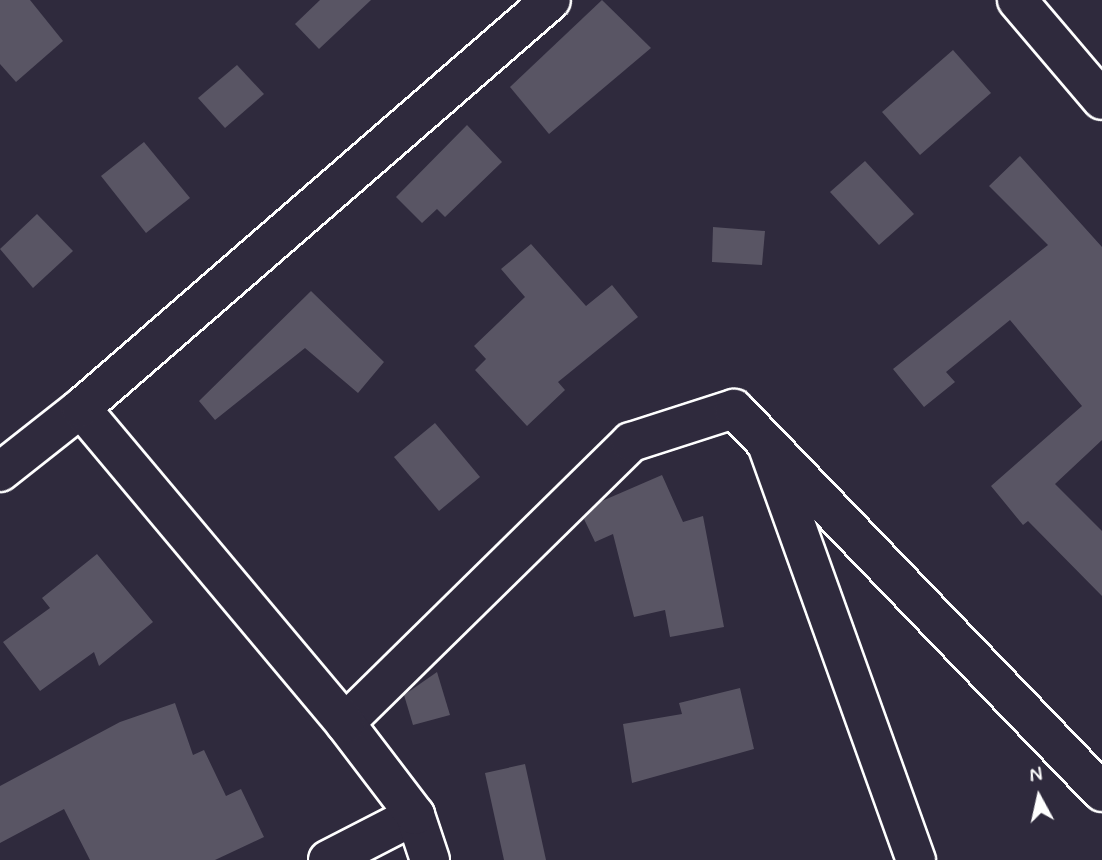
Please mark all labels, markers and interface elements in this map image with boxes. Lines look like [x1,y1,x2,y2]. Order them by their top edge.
north arrow [1004,762,1074,832]
text: N [1028,762,1044,789]

